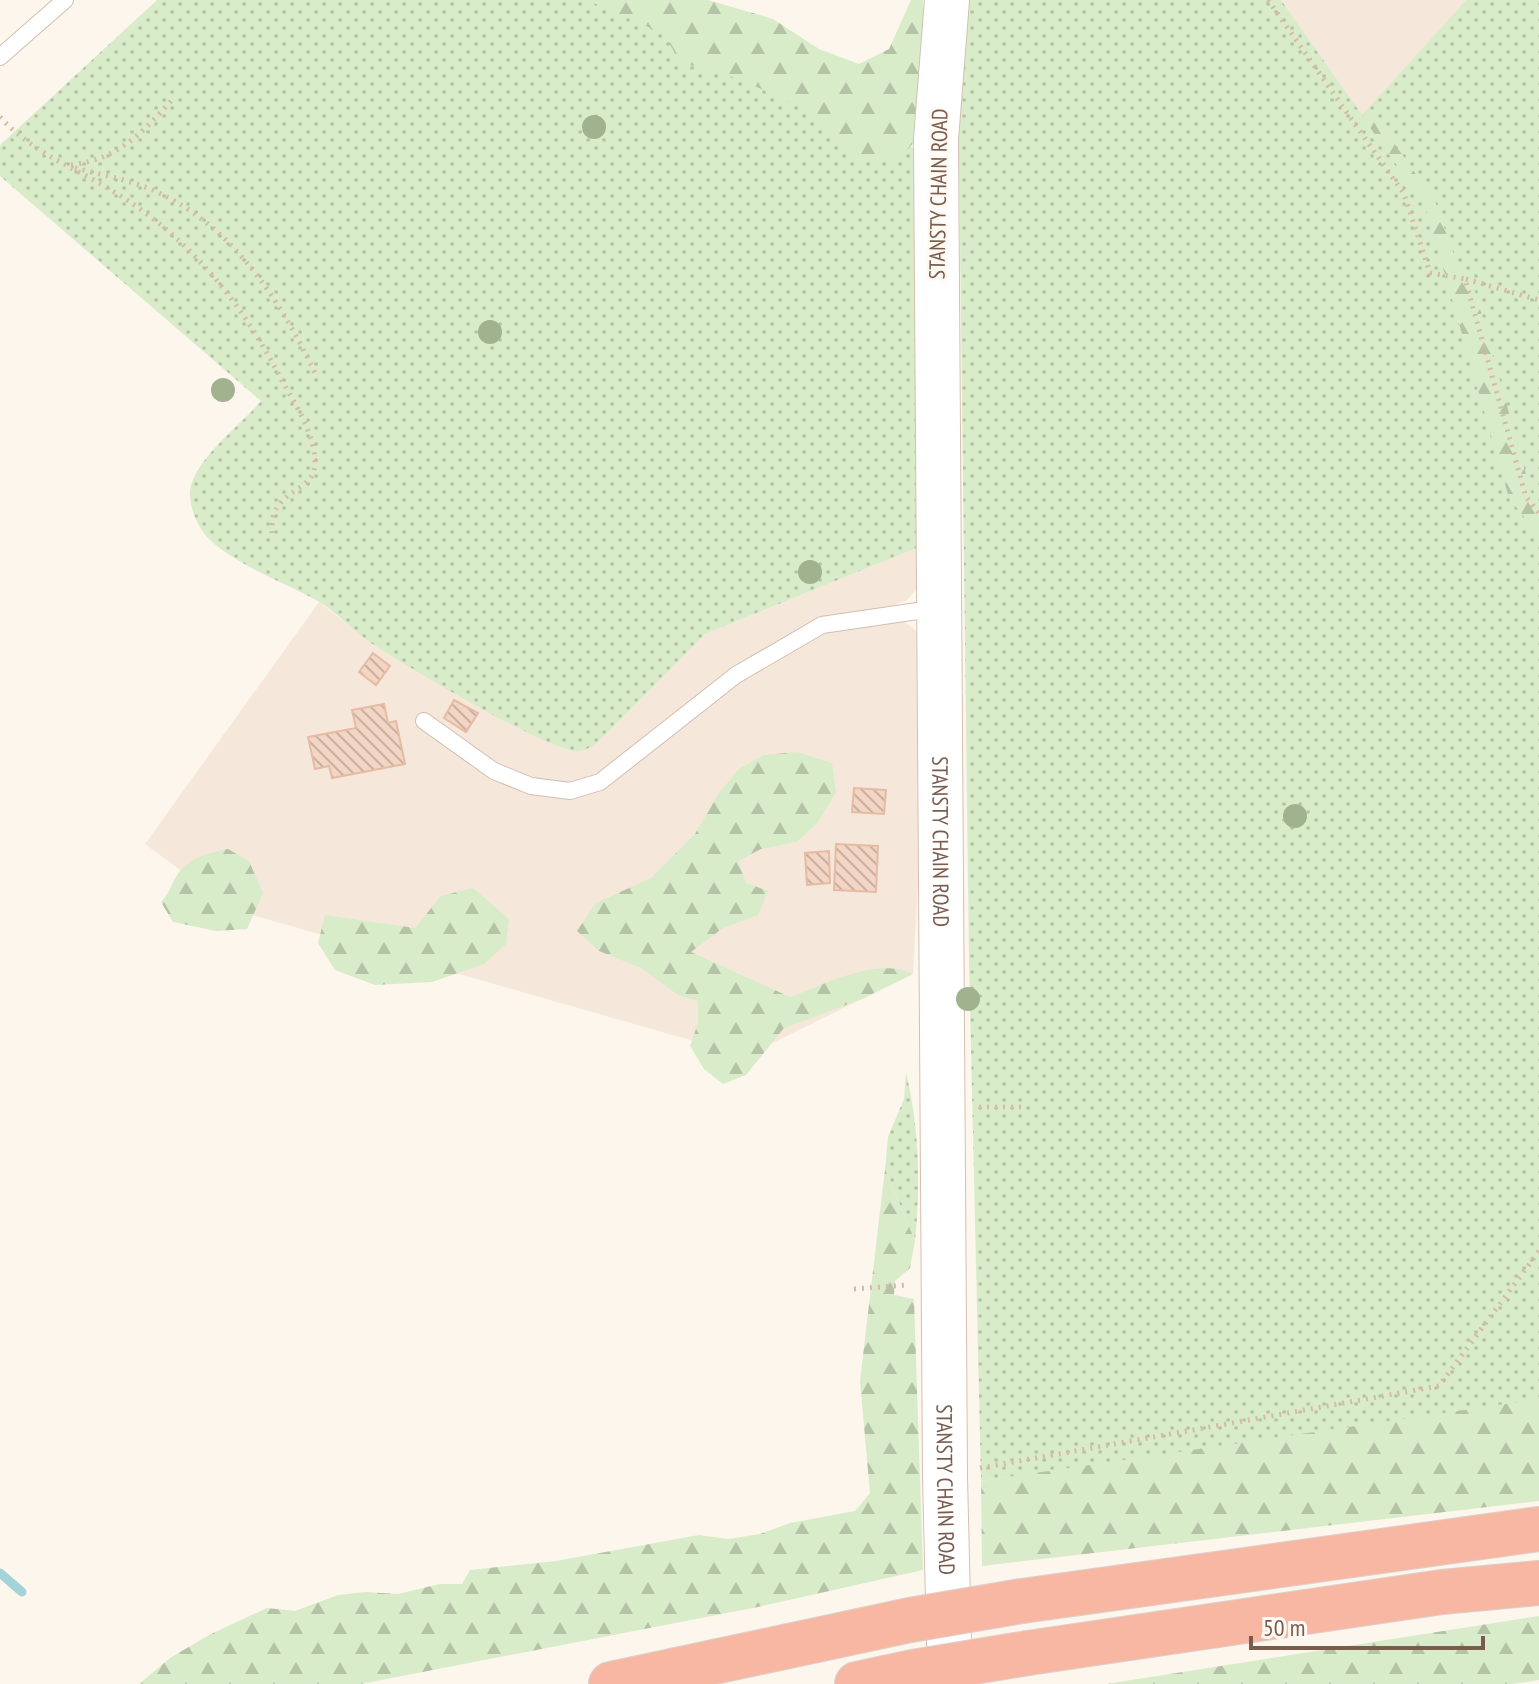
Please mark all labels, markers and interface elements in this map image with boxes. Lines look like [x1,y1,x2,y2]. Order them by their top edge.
street label: STANSTY CHAIN ROAD [923,108,953,280]
street label: STANSTY CHAIN ROAD [926,756,955,927]
street label: STANSTY CHAIN ROAD [931,1404,961,1575]
scale bar [1251,1600,1483,1650]
text: 50 m [1263,1612,1305,1643]

